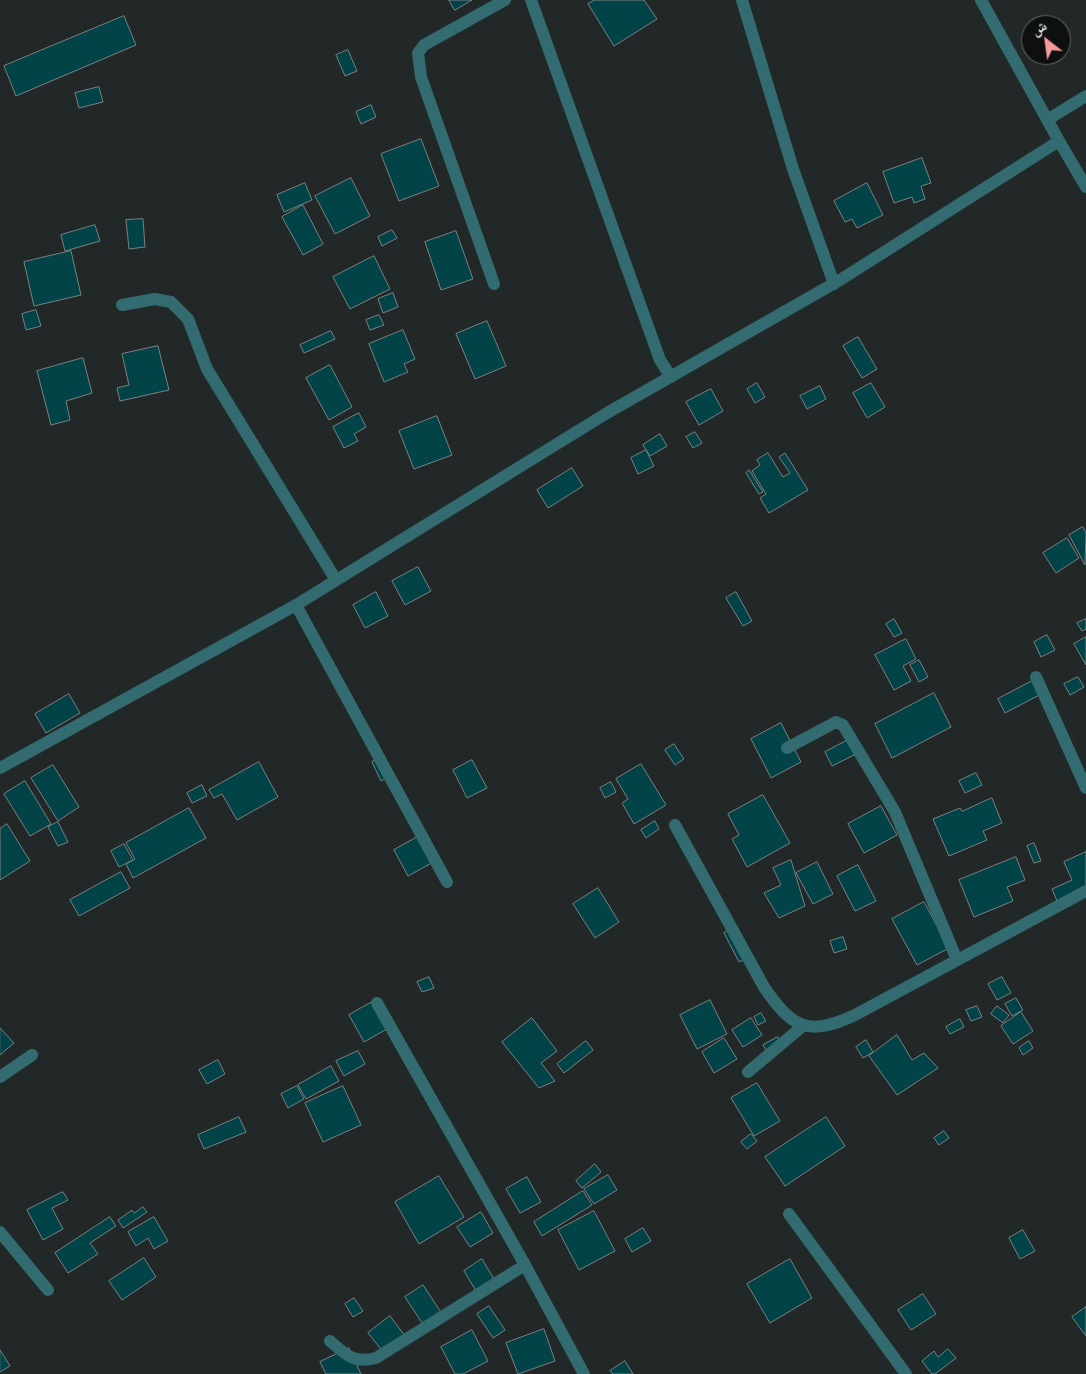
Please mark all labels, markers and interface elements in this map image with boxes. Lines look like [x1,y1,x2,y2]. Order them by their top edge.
north arrow [1021,15,1071,65]
text: ش [1028,16,1049,39]

